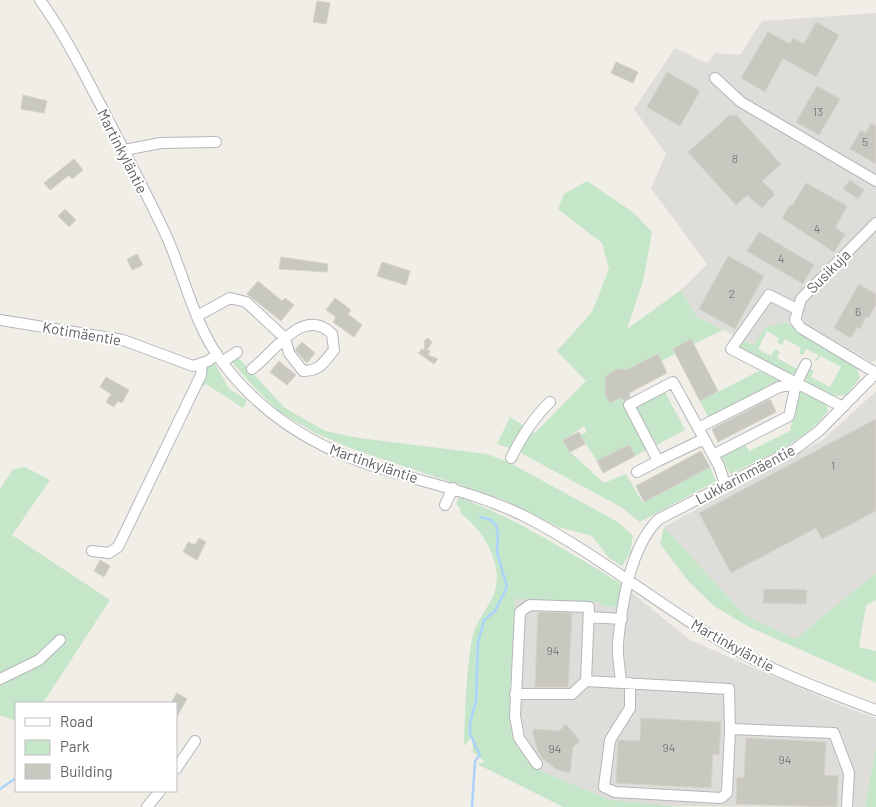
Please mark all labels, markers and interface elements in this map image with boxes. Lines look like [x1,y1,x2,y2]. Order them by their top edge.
house number: 13 [813,104,823,118]
street label: Martinkyläntie [94,106,152,196]
house number: 5 [862,134,868,148]
house number: 8 [732,151,738,165]
house number: 4 [814,221,820,235]
street label: Susikuja [802,245,854,297]
house number: 4 [778,251,784,265]
house number: 2 [729,286,735,300]
house number: 6 [855,304,861,318]
street label: Kotimäentie [41,317,123,349]
street label: Martinkyläntie [327,439,421,487]
street label: Lukkarinmäentie [692,440,798,508]
house number: 1 [831,458,835,472]
street label: Martinkyläntie [688,615,778,675]
house number: 94 [547,643,559,657]
legend [15,702,178,792]
text: Road [60,712,93,730]
text: Park [60,737,90,755]
house number: 94 [663,740,675,754]
house number: 94 [549,741,561,755]
house number: 94 [779,752,791,766]
text: Building [60,762,113,780]

